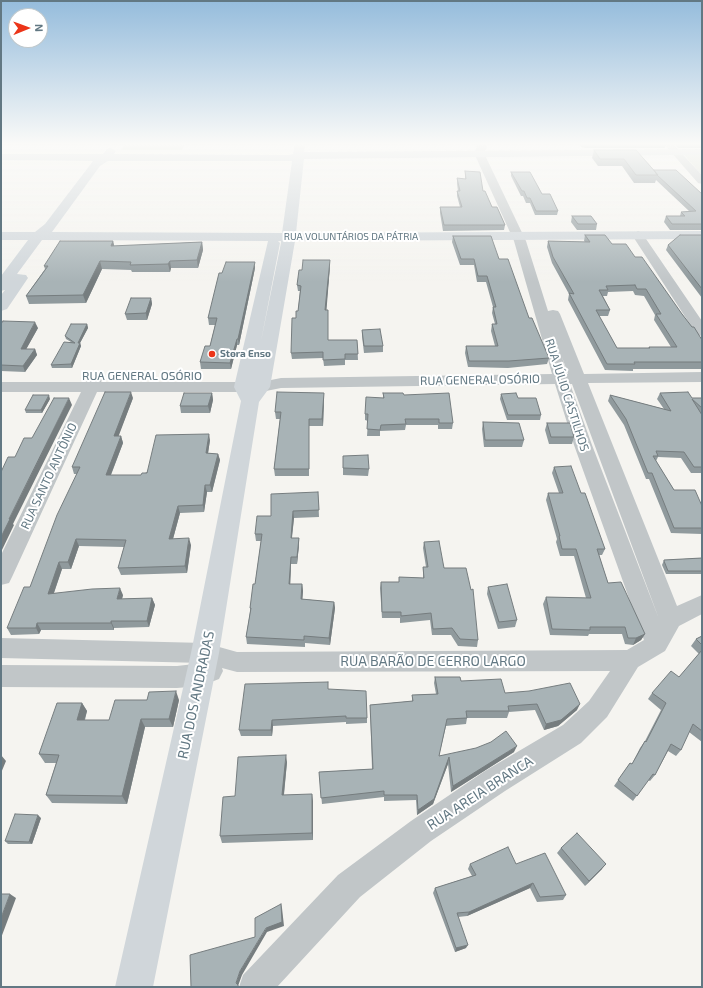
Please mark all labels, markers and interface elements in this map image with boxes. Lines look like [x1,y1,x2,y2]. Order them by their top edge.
north arrow [8,8,48,48]
text: N [33,24,46,32]
street label: RUA VOLUNTÁRIOS DA PÁTRIA [284,231,418,243]
street label: RUA JÚLIO CASTILHOS [542,337,592,453]
place label: Stora Enso [220,348,271,360]
marker: Stora Enso [207,349,217,359]
street label: RUA GENERAL OSÓRIO [82,369,202,383]
street label: RUA GENERAL OSÓRIO [420,372,540,388]
street label: RUA SANTO ANTÔNIO [18,420,80,532]
street label: RUA DOS ANDRADAS [174,629,218,761]
street label: RUA BARÃO DE CERRO LARGO [340,653,526,669]
street label: RUA AREIA BRANCA [424,752,536,834]

